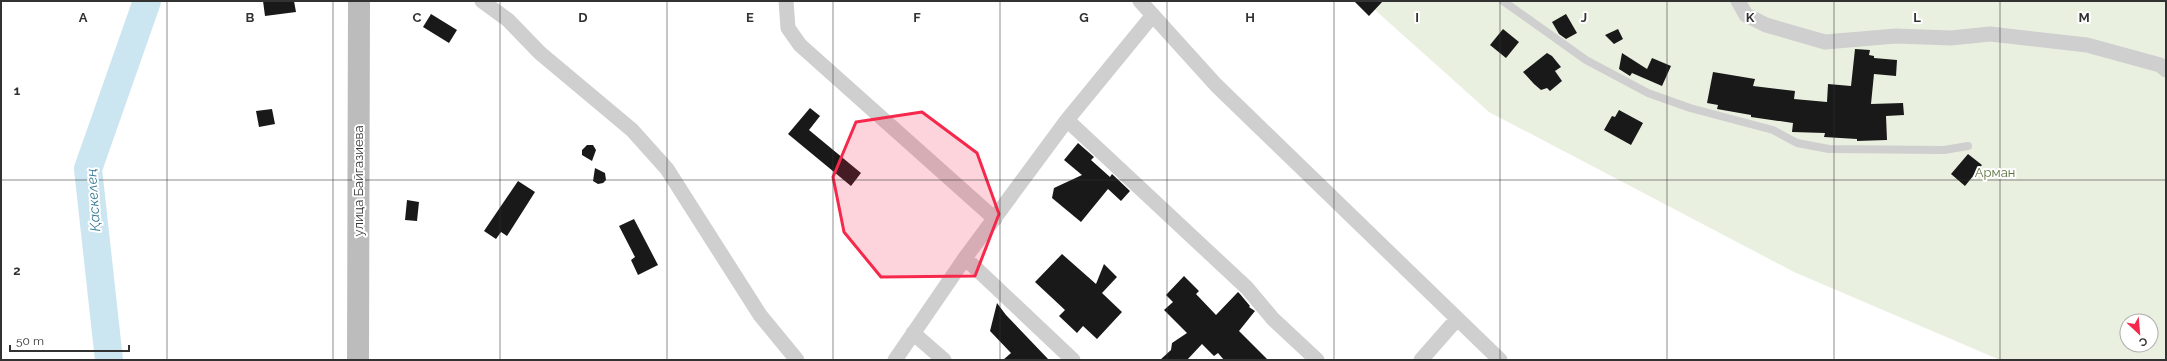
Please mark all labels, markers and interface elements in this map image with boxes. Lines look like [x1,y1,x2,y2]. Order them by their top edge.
text: A [79,10,88,25]
text: B [246,10,255,25]
text: C [413,10,422,25]
text: D [578,10,588,25]
text: E [746,10,754,25]
text: F [913,10,921,25]
text: G [1079,10,1089,25]
text: H [1245,10,1255,25]
text: I [1415,10,1419,25]
text: J [1581,10,1587,25]
text: K [1746,10,1755,25]
text: L [1913,10,1921,25]
text: M [2078,10,2090,25]
text: 1 [14,83,21,98]
street label: улица Байгазиева [351,125,366,237]
park label: Арман [1975,165,2015,180]
water label: Қаскелең [83,168,103,232]
text: 2 [13,263,21,278]
north arrow [2119,313,2159,353]
scale bar [10,327,129,353]
text: 50 m [16,334,44,348]
text: С [2137,334,2149,349]

